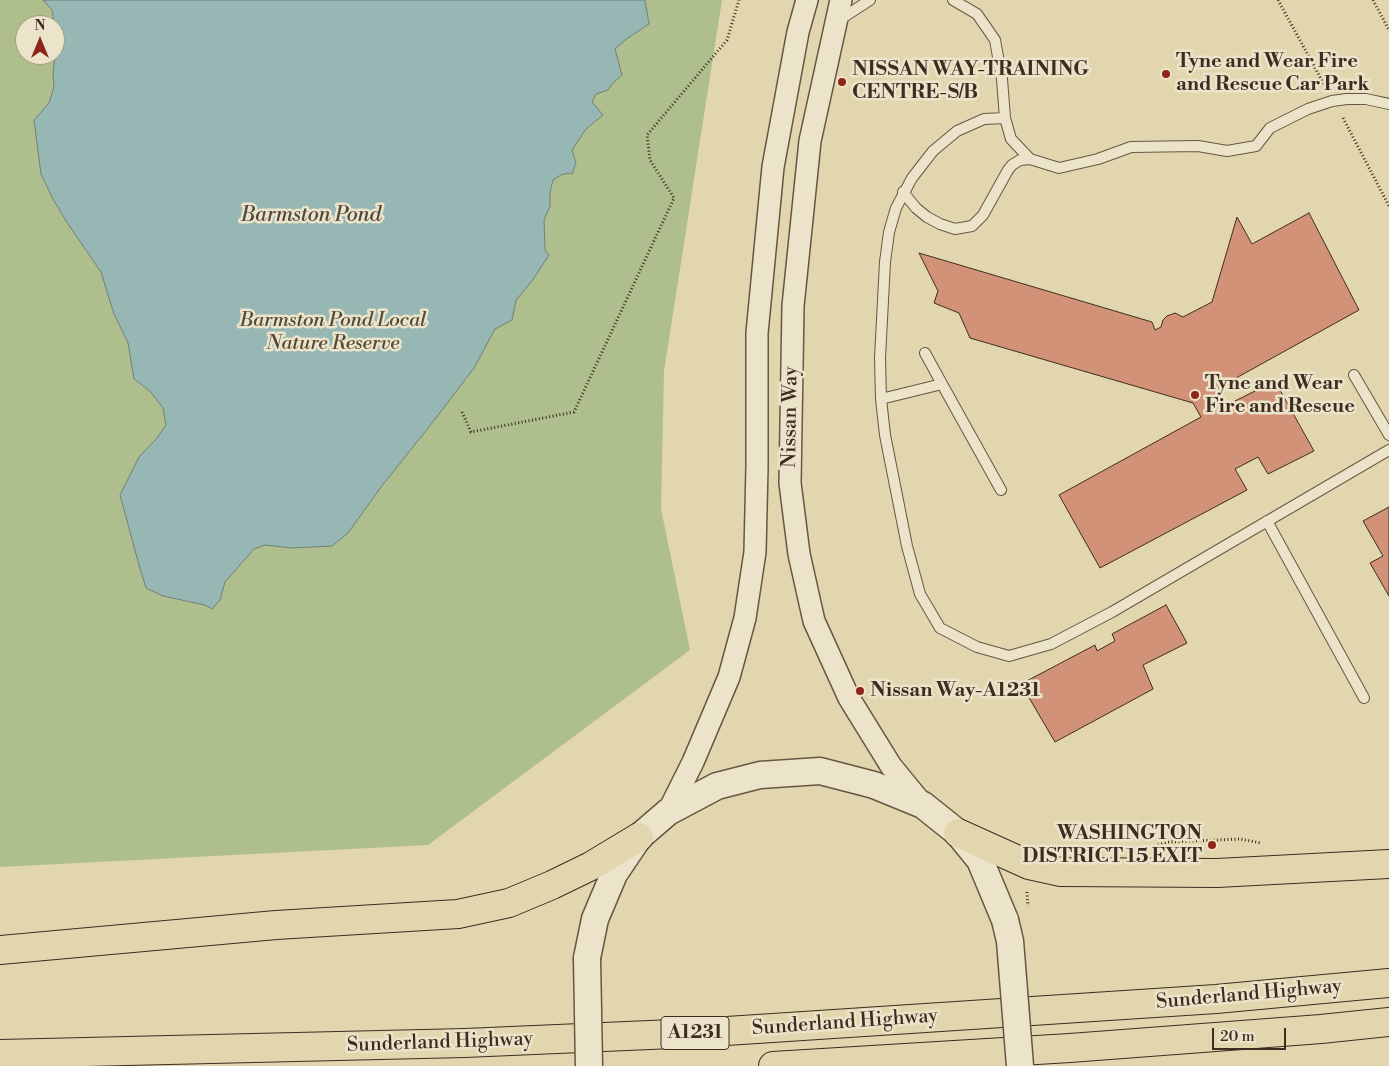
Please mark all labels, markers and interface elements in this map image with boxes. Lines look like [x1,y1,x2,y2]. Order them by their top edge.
north arrow [15,15,65,65]
text: N [34,17,46,35]
place label: Tyne and Wear Fire and Rescue Car Park [1176,50,1370,97]
place label: NISSAN WAY-TRAINING CENTRE-S/B [852,58,1089,105]
marker: Tyne and Wear Fire and Rescue Car Park [1160,68,1172,80]
marker: NISSAN WAY-TRAINING CENTRE-S/B [836,76,848,88]
water label: Barmston Pond [241,203,381,229]
park label: Barmston Pond Local Nature Reserve [239,309,427,356]
street label: Nissan Way [778,366,804,468]
place label: Tyne and Wear Fire and Rescue [1205,372,1355,419]
marker: Tyne and Wear Fire and Rescue [1189,389,1201,401]
place label: Nissan Way-A1231 [870,679,1040,703]
marker: Nissan Way-A1231 [854,685,866,697]
place label: WASHINGTON DISTRICT 15 EXIT [1022,822,1202,869]
marker: WASHINGTON DISTRICT 15 EXIT [1206,839,1218,851]
street label: Sunderland Highway [1155,975,1343,1015]
street label: Sunderland Highway [751,1005,939,1041]
road number: A1231 [661,1016,729,1050]
scale bar [1214,1018,1288,1050]
text: 20 m [1220,1027,1255,1046]
street label: Sunderland Highway [346,1028,534,1058]

